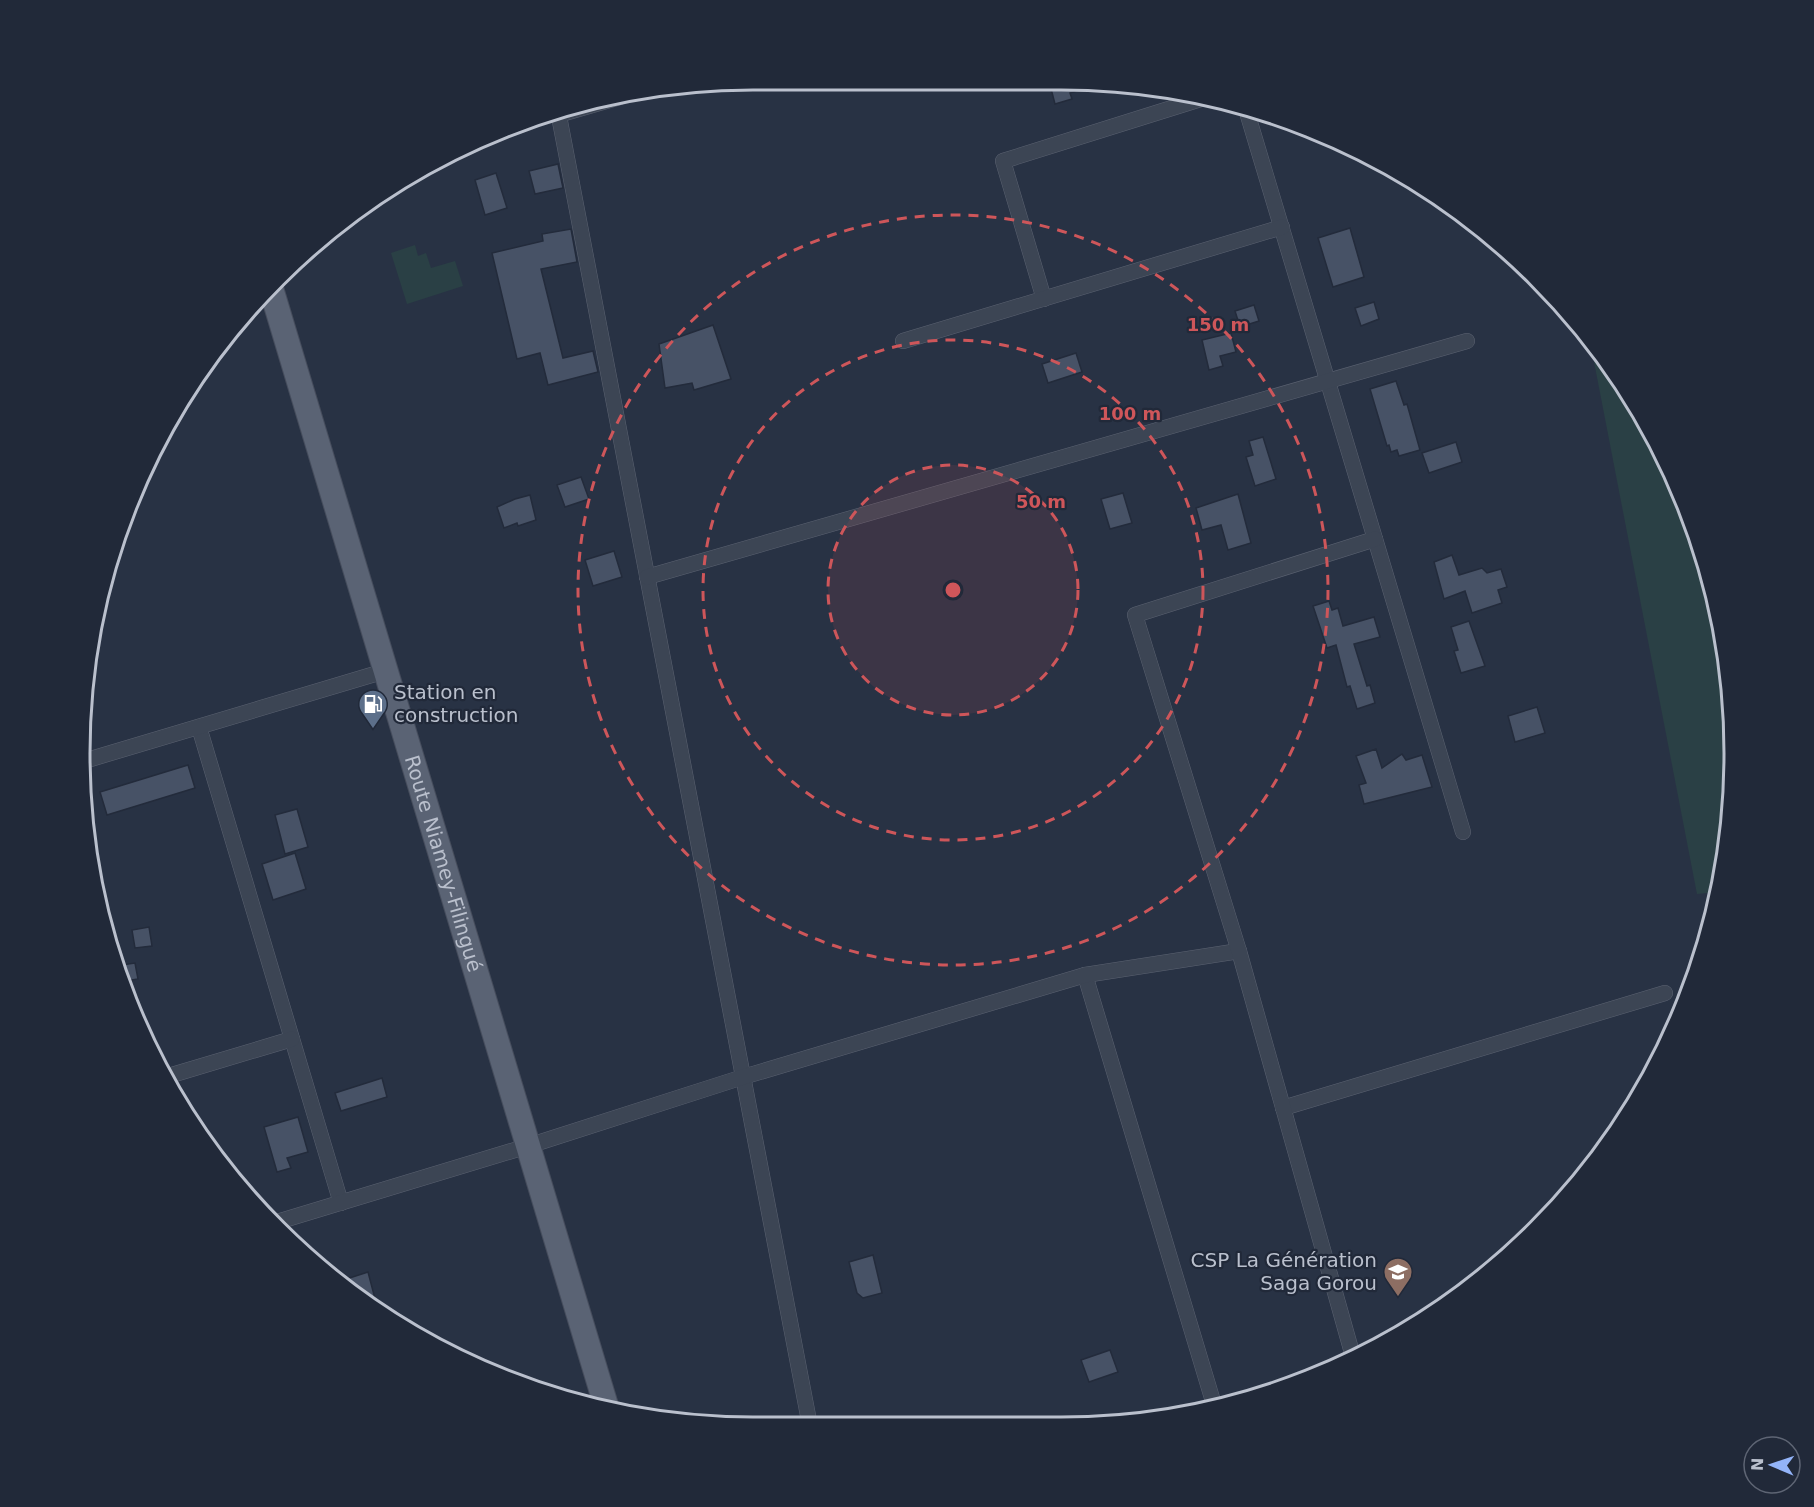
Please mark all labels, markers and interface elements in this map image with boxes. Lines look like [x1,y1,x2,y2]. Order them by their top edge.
text: 150 m [1187,314,1249,335]
text: 100 m [1099,403,1161,424]
text: 50 m [1016,491,1066,512]
centre of rings [943,580,963,600]
place label: Station en construction [394,680,518,727]
fuel station icon: Station en construction [357,688,389,730]
street label: Route Niamey-Filingué [400,752,487,975]
place label: CSP La Génération Saga Gorou [1191,1248,1377,1295]
school or university icon: CSP La Génération Saga Gorou [1382,1256,1414,1298]
north arrow [1742,1435,1802,1495]
text: N [1748,1457,1767,1472]

